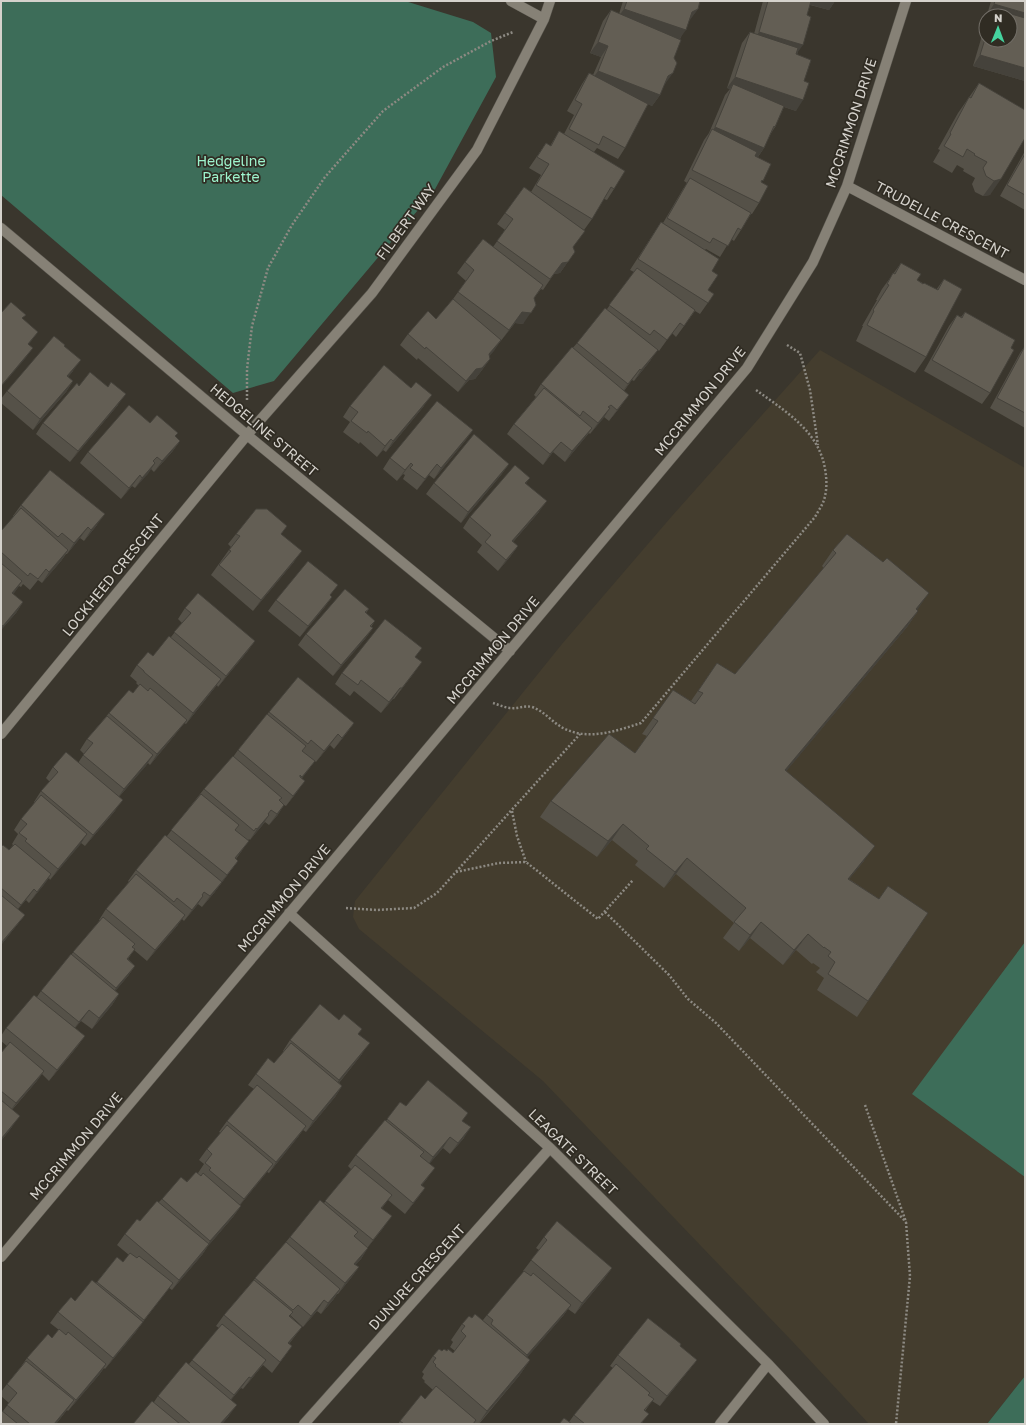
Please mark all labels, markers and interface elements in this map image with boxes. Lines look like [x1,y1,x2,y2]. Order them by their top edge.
north arrow [978,8,1018,48]
text: N [994,11,1002,24]
street label: MCCRIMMON DRIVE [822,56,880,190]
park label: Hedgeline Parkette [196,152,266,185]
street label: TRUDELLE CRESCENT [873,177,1012,262]
street label: FILBERT WAY [372,180,439,263]
street label: MCCRIMMON DRIVE [650,343,749,459]
street label: HEDGELINE STREET [207,380,322,480]
street label: LOCKHEED CRESCENT [58,510,167,639]
street label: MCCRIMMON DRIVE [443,592,543,707]
street label: MCCRIMMON DRIVE [234,840,334,955]
street label: MCCRIMMON DRIVE [26,1088,126,1203]
street label: LEAGATE STREET [525,1105,622,1199]
street label: DUNURE CRESCENT [365,1220,469,1333]

